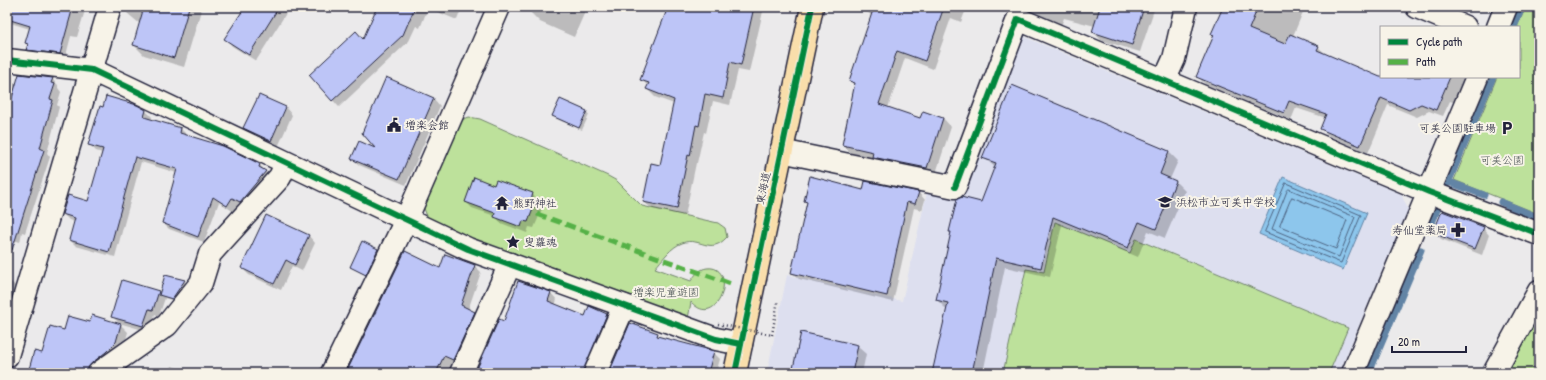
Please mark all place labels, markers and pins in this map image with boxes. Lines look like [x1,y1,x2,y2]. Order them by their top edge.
public building icon: 増楽会館 [386,117,402,133]
place label: 増楽会館 [405,118,449,132]
parking icon: 可美公園駐車場 [1499,120,1515,136]
place label: 可美公園駐車場 [1419,121,1496,135]
school or university icon: 浜松市立可美中学校 [1157,194,1173,210]
temple icon: 熊野神社 [494,195,510,211]
place label: 浜松市立可美中学校 [1176,195,1275,209]
place label: 熊野神社 [513,196,557,210]
pharmacy icon: 寿仙堂薬局 [1450,222,1466,238]
place label: 寿仙堂薬局 [1392,223,1447,237]
place icon: 叟蘿魂 [505,234,521,250]
place label: 叟蘿魂 [524,235,557,249]

